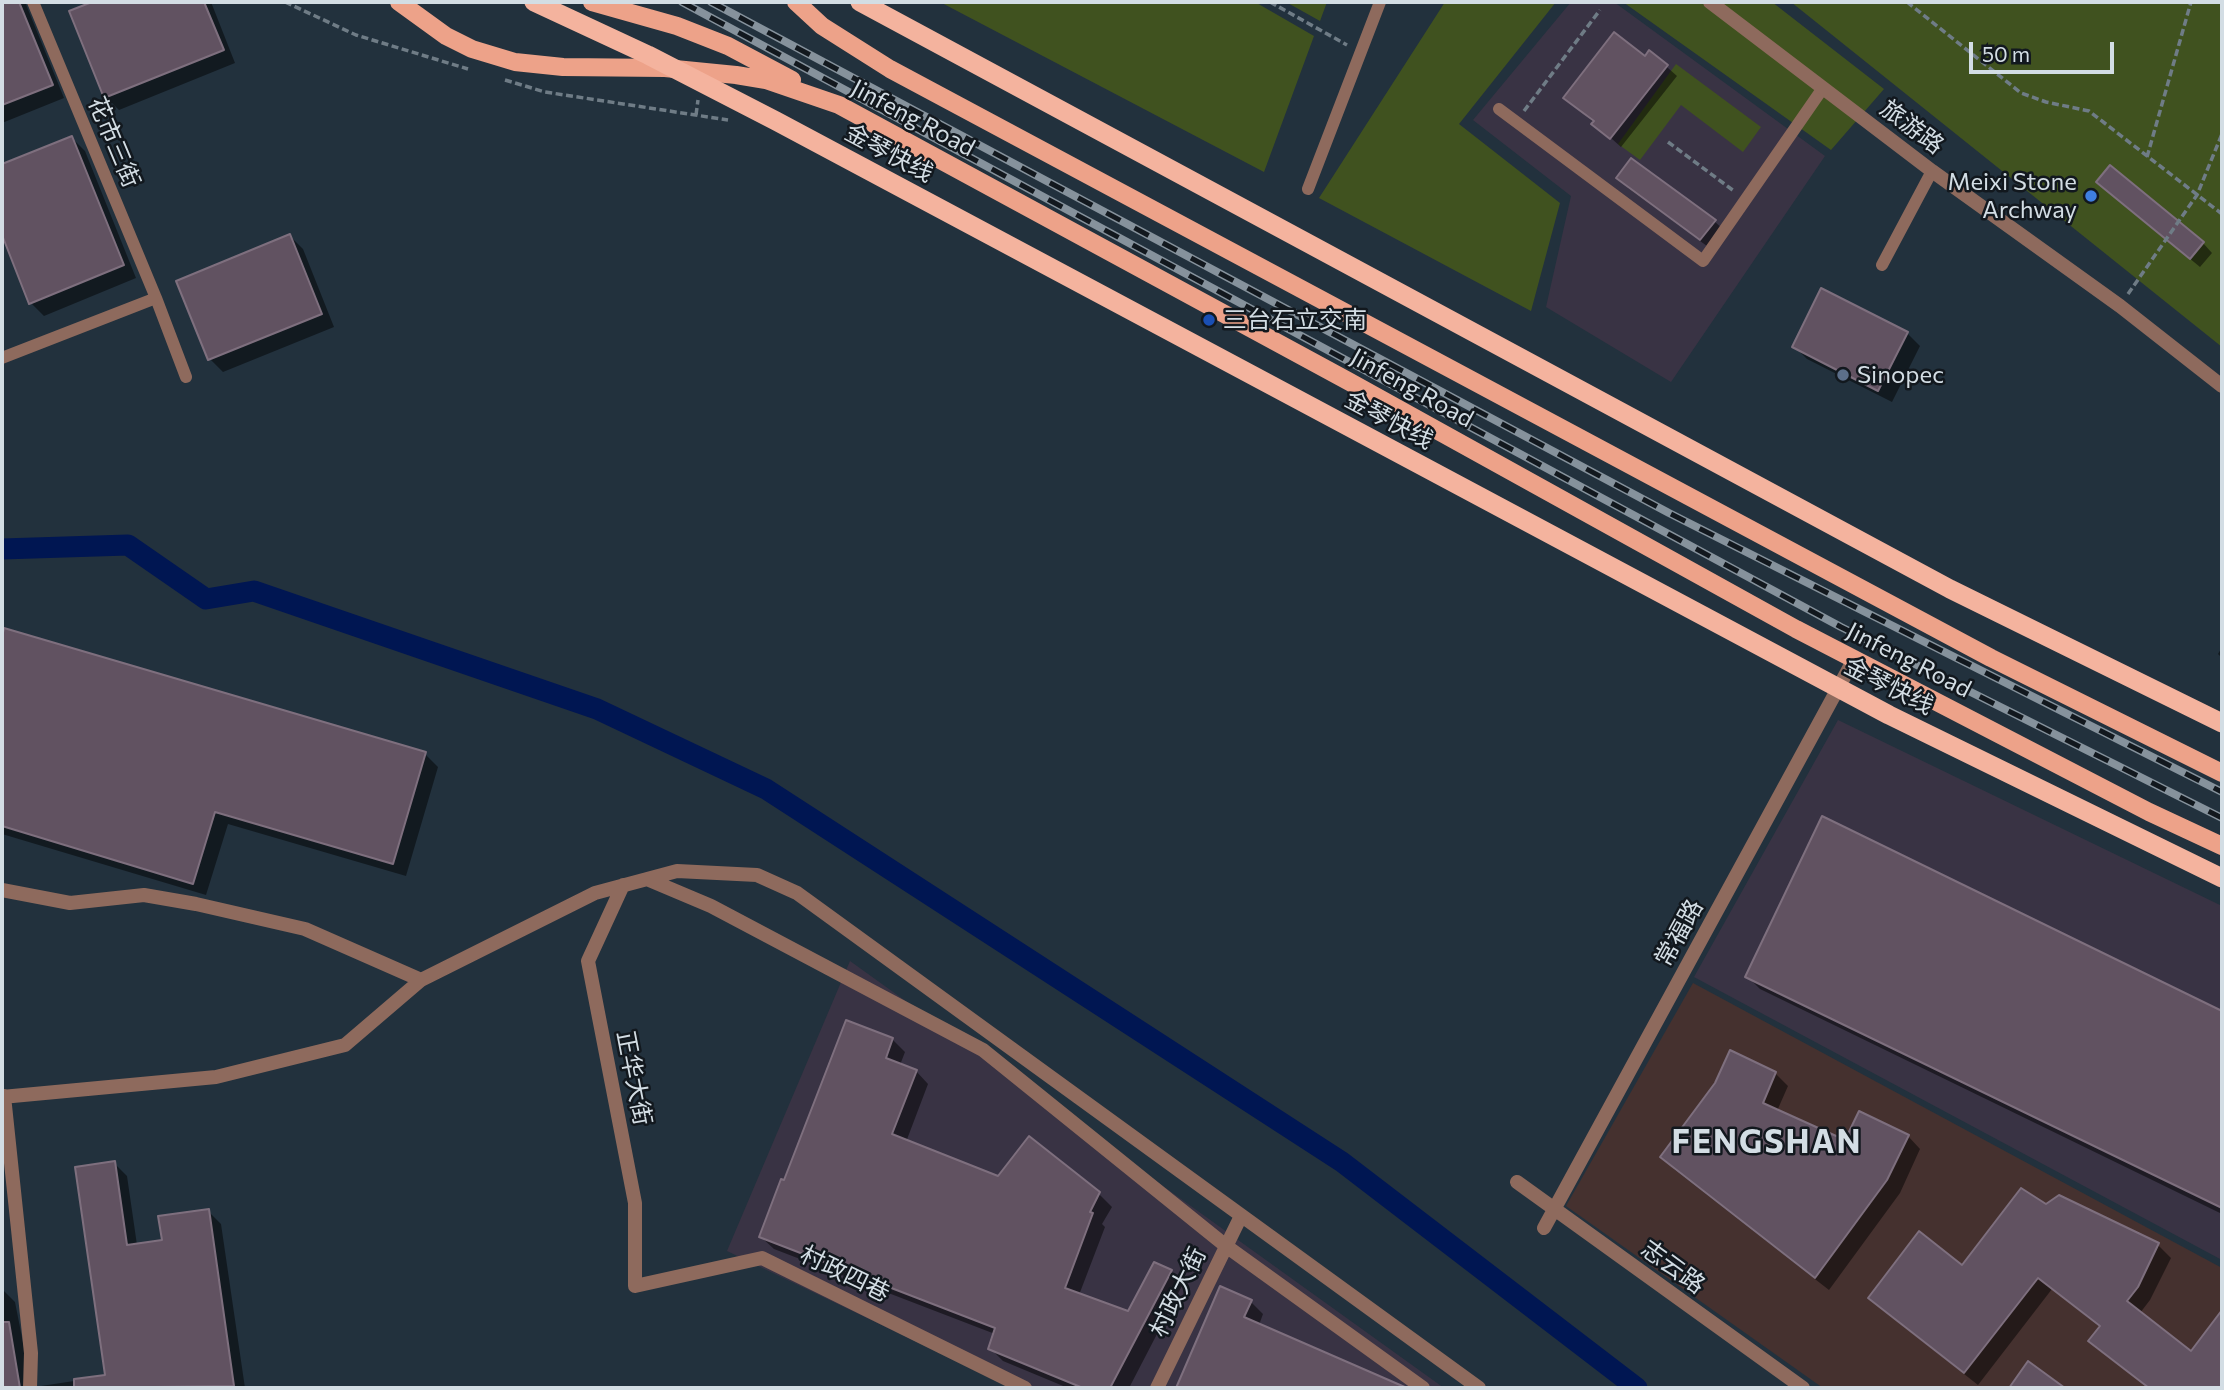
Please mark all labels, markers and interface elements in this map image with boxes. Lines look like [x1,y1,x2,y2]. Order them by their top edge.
scale bar [1972,28,2117,72]
text: 50 m [1982,41,2030,66]
street label: Jinfeng Road [846,73,980,163]
street label: 花市三街 [82,92,146,192]
street label: 旅游路 [1875,94,1949,160]
street label: 金琴快线 [840,118,938,188]
place label: Meixi Stone Archway [1947,168,2077,224]
marker: Meixi Stone Archway [2083,188,2099,204]
place label: 三台石立交南 [1223,306,1367,334]
marker: 三台石立交南 [1201,312,1217,328]
street label: Jinfeng Road [1346,342,1478,434]
place label: Sinopec [1857,361,1944,389]
marker: Sinopec [1835,367,1851,383]
street label: 金琴快线 [1340,385,1438,455]
street label: Jinfeng Road [1842,616,1976,704]
street label: 金琴快线 [1840,651,1938,721]
street label: 常福路 [1649,895,1709,971]
street label: 正华大街 [611,1028,657,1128]
district label: FENGSHAN [1672,1123,1862,1161]
street label: 志云路 [1635,1234,1711,1300]
street label: 村政四巷 [796,1240,894,1308]
street label: 村政大街 [1144,1243,1212,1341]

